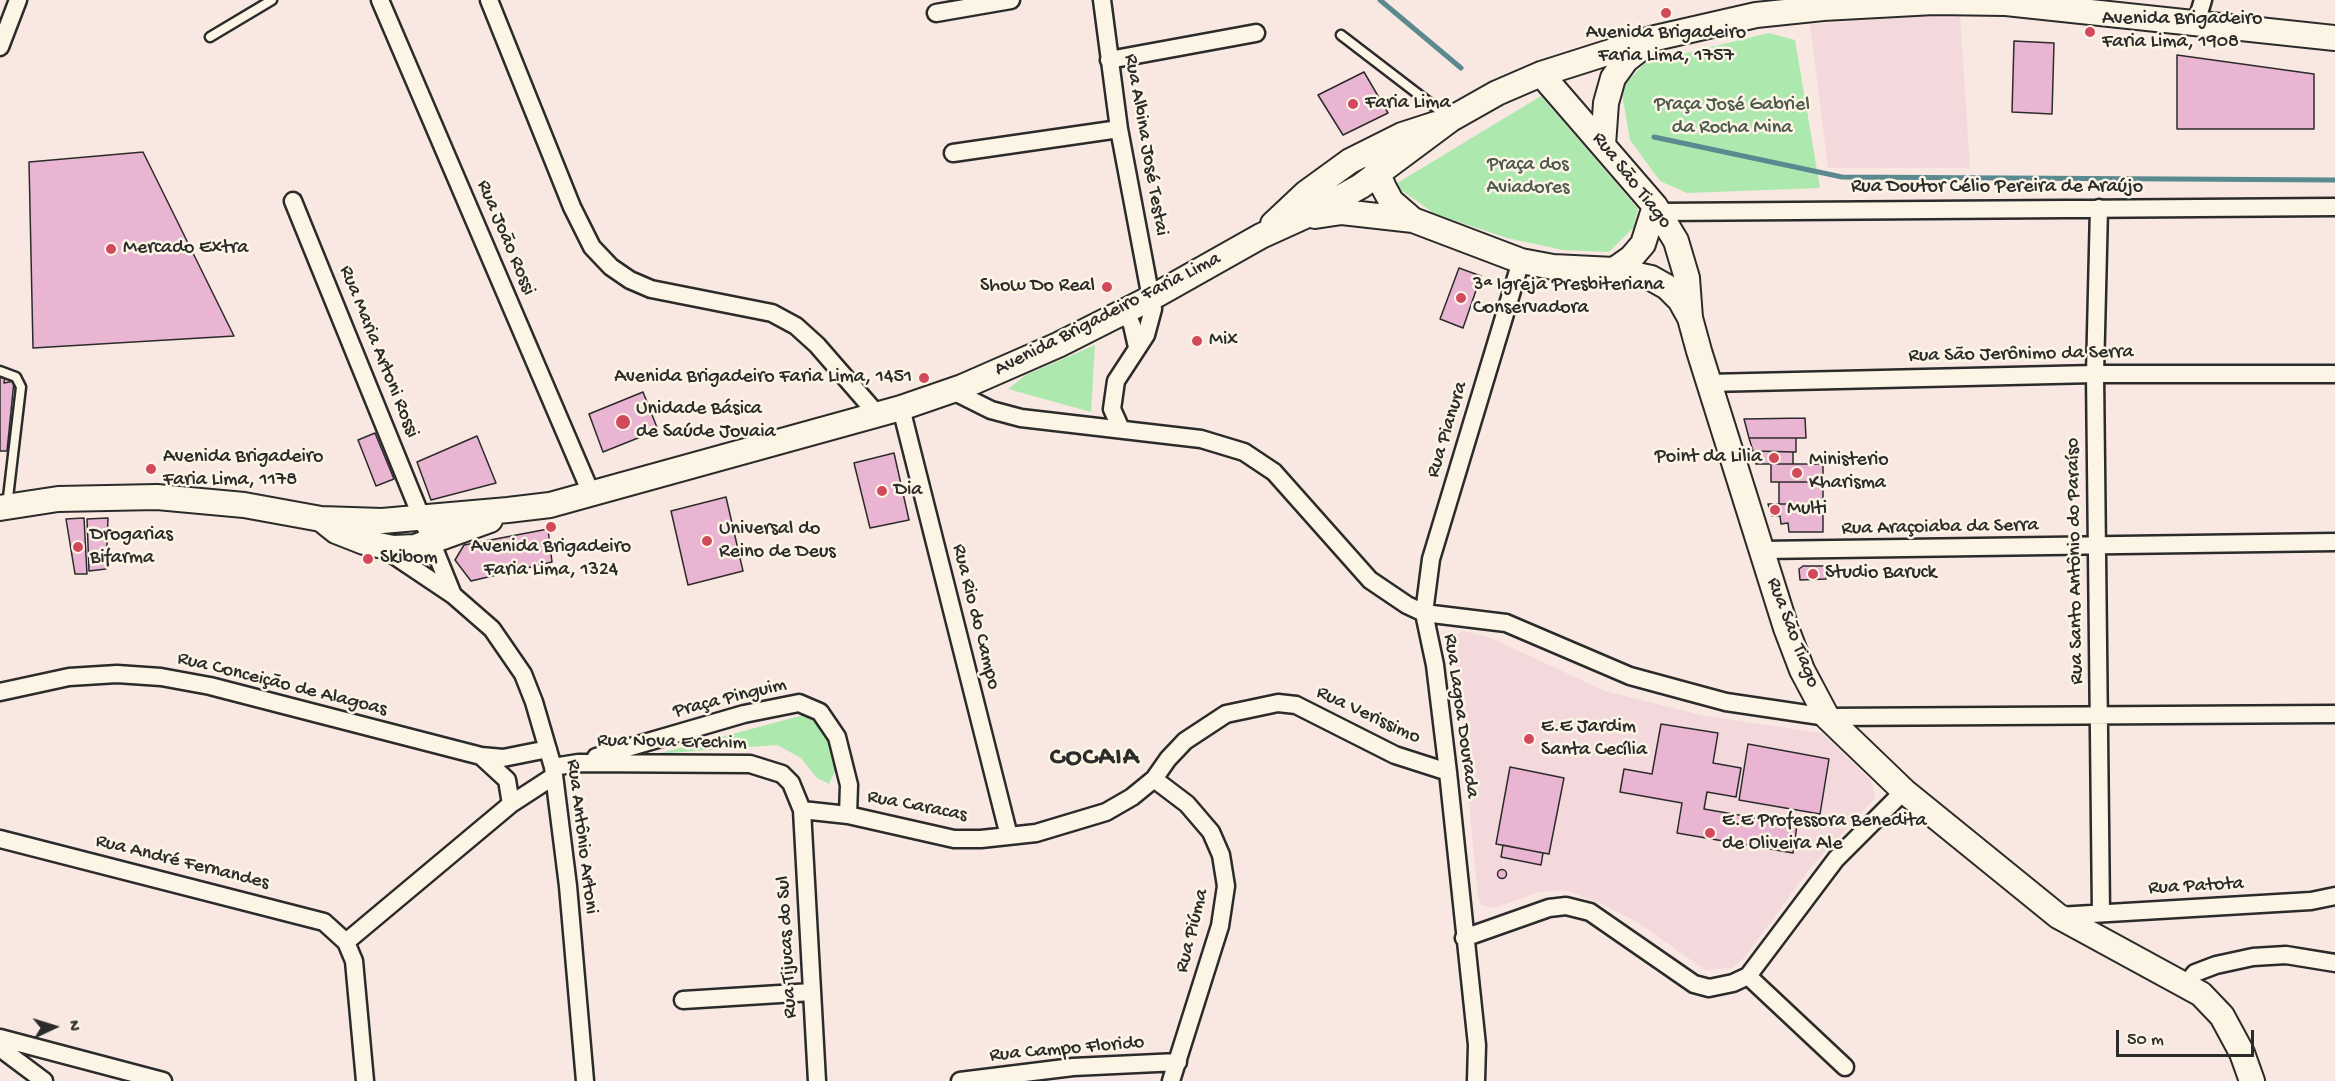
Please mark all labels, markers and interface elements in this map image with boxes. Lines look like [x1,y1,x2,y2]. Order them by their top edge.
marker: Avenida Brigadeiro Faria Lima, 1757 [1659,6,1673,20]
place label: Avenida Brigadeiro Faria Lima, 1908 [2102,8,2262,55]
place label: Avenida Brigadeiro Faria Lima, 1757 [1586,22,1746,69]
marker: Avenida Brigadeiro Faria Lima, 1908 [2083,25,2097,39]
street label: Rua Albina José Testai [1117,52,1173,238]
place label: Faria Lima [1365,92,1451,116]
park label: Praça José Gabriel da Rocha Mina [1654,94,1810,141]
marker: Faria Lima [1346,97,1360,111]
street label: Rua São Tiago [1586,128,1676,234]
park label: Praça dos Aviadores [1487,154,1569,201]
street label: Rua Doutor Célio Pereira de Araújo [1851,176,2143,200]
street label: Rua João Rossi [470,177,540,299]
place label: Mercado Extra [123,237,248,261]
marker: Mercado Extra [104,242,118,256]
street label: Avenida Brigadeiro Faria Lima [991,247,1225,383]
street label: Rua Maria Artoni Rossi [332,262,424,442]
place label: 3ª Igreja Presbiteriana Conservadora [1473,274,1664,321]
place label: Show Do Real [980,275,1095,299]
marker: Show Do Real [1100,280,1114,294]
marker: 3ª Igreja Presbiteriana Conservadora [1454,291,1468,305]
place label: Mix [1209,329,1238,353]
marker: Mix [1190,334,1204,348]
street label: Rua São Jerônimo da Serra [1908,341,2134,369]
place label: Avenida Brigadeiro Faria Lima, 1451 [614,366,912,390]
marker: Avenida Brigadeiro Faria Lima, 1451 [917,371,931,385]
street label: Rua Pianura [1422,379,1474,481]
place label: Unidade Básica de Saúde Jovaia [636,398,776,445]
marker: Unidade Básica de Saúde Jovaia [614,413,632,431]
street label: Rua Santo Antônio do Paraíso [2062,437,2090,685]
place label: Avenida Brigadeiro Faria Lima, 1178 [163,446,323,493]
place label: Point da Lilia [1655,446,1762,470]
place label: Ministerio Kharisma [1809,449,1889,496]
marker: Point da Lilia [1767,451,1781,465]
marker: Avenida Brigadeiro Faria Lima, 1178 [144,462,158,476]
marker: Ministerio Kharisma [1790,466,1804,480]
place label: Dia [894,479,922,503]
marker: Dia [875,484,889,498]
place label: Multi [1787,498,1827,522]
marker: Multi [1768,503,1782,517]
street label: Rua Araçoiaba da Serra [1841,514,2039,542]
place label: Universal do Reino de Deus [719,518,836,565]
marker: Avenida Brigadeiro Faria Lima, 1324 [544,520,558,534]
place label: Drogarias Bifarma [90,524,173,571]
marker: Universal do Reino de Deus [700,534,714,548]
place label: Avenida Brigadeiro Faria Lima, 1324 [471,536,631,583]
marker: Drogarias Bifarma [71,540,85,554]
street label: Rua Rio do Campo [945,542,1005,692]
place label: Skibom [380,547,438,571]
marker: Skibom [361,552,375,566]
place label: Studio Baruck [1825,562,1937,586]
marker: Studio Baruck [1806,567,1820,581]
street label: Rua São Tiago [1760,575,1824,691]
street label: Rua Lagoa Dourada [1437,632,1483,800]
street label: Rua Conceição de Alagoas [175,647,389,723]
street label: Praça Pinguim [671,673,789,725]
street label: Rua Verissimo [1312,681,1424,751]
place label: E.E Jardim Santa Cecília [1541,716,1647,763]
street label: Rua Nova Erechim [597,730,747,756]
marker: E.E Jardim Santa Cecília [1522,732,1536,746]
district label: COCAIA [1050,743,1140,775]
street label: Rua Antônio Artoni [560,758,602,916]
street label: Rua Caracas [865,786,969,828]
place label: E.E Professora Benedita de Oliveira Ale [1722,810,1927,857]
marker: E.E Professora Benedita de Oliveira Ale [1703,826,1717,840]
street label: Rua André Fernandes [93,830,271,896]
street label: Rua Patota [2148,873,2244,901]
street label: Rua Tijucas do Sul [772,875,804,1019]
street label: Rua Piúma [1171,886,1215,976]
north arrow [24,997,84,1057]
scale bar [2119,1018,2257,1056]
text: N [63,1020,82,1032]
text: 50 m [2127,1030,2164,1051]
street label: Rua Campo Florido [989,1031,1145,1069]

